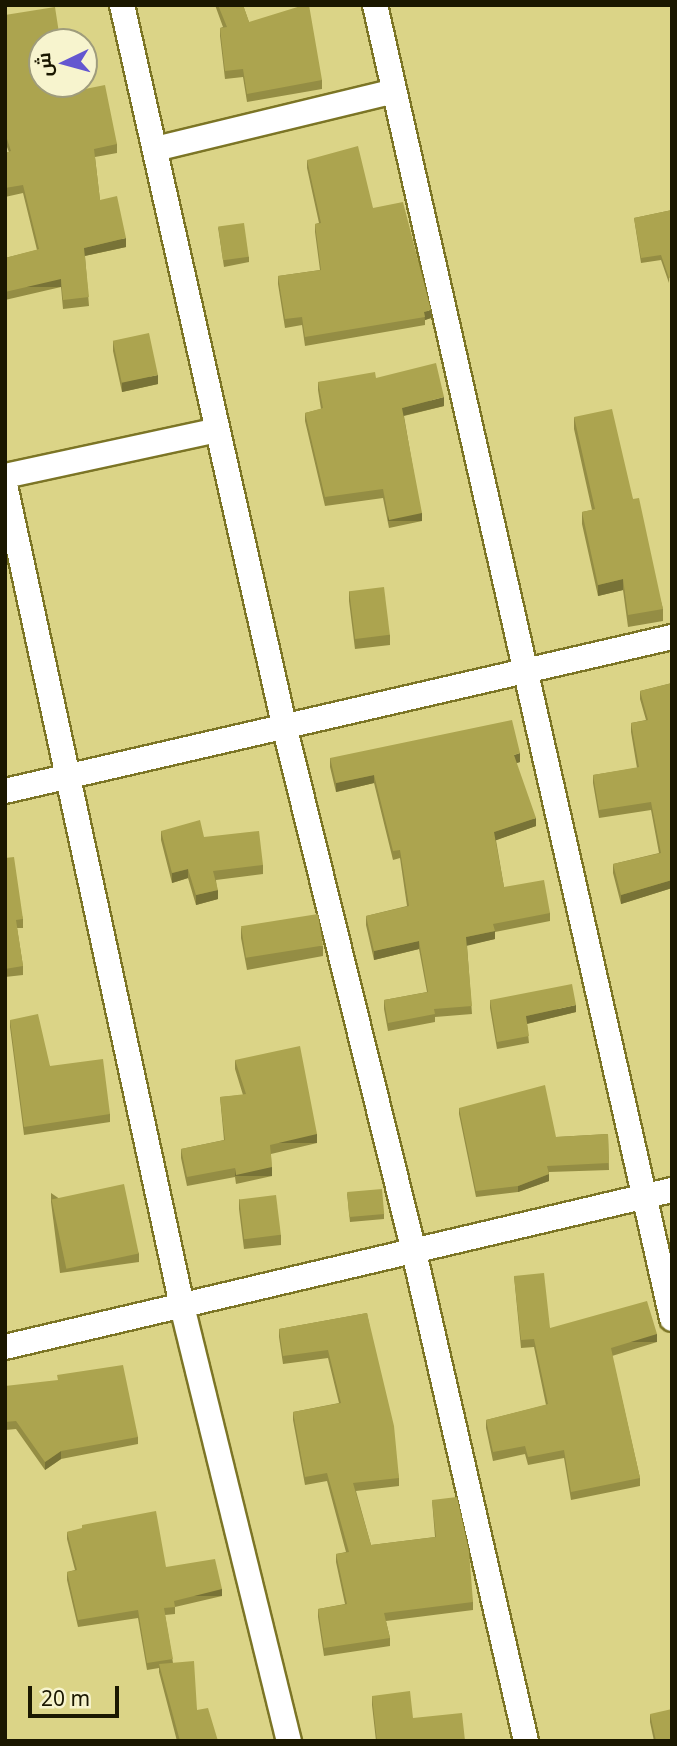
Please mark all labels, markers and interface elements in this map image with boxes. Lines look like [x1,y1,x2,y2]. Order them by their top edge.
north arrow [28,28,98,98]
text: ش [30,51,58,78]
scale bar [32,1672,122,1716]
text: 20 m [41,1684,90,1712]

